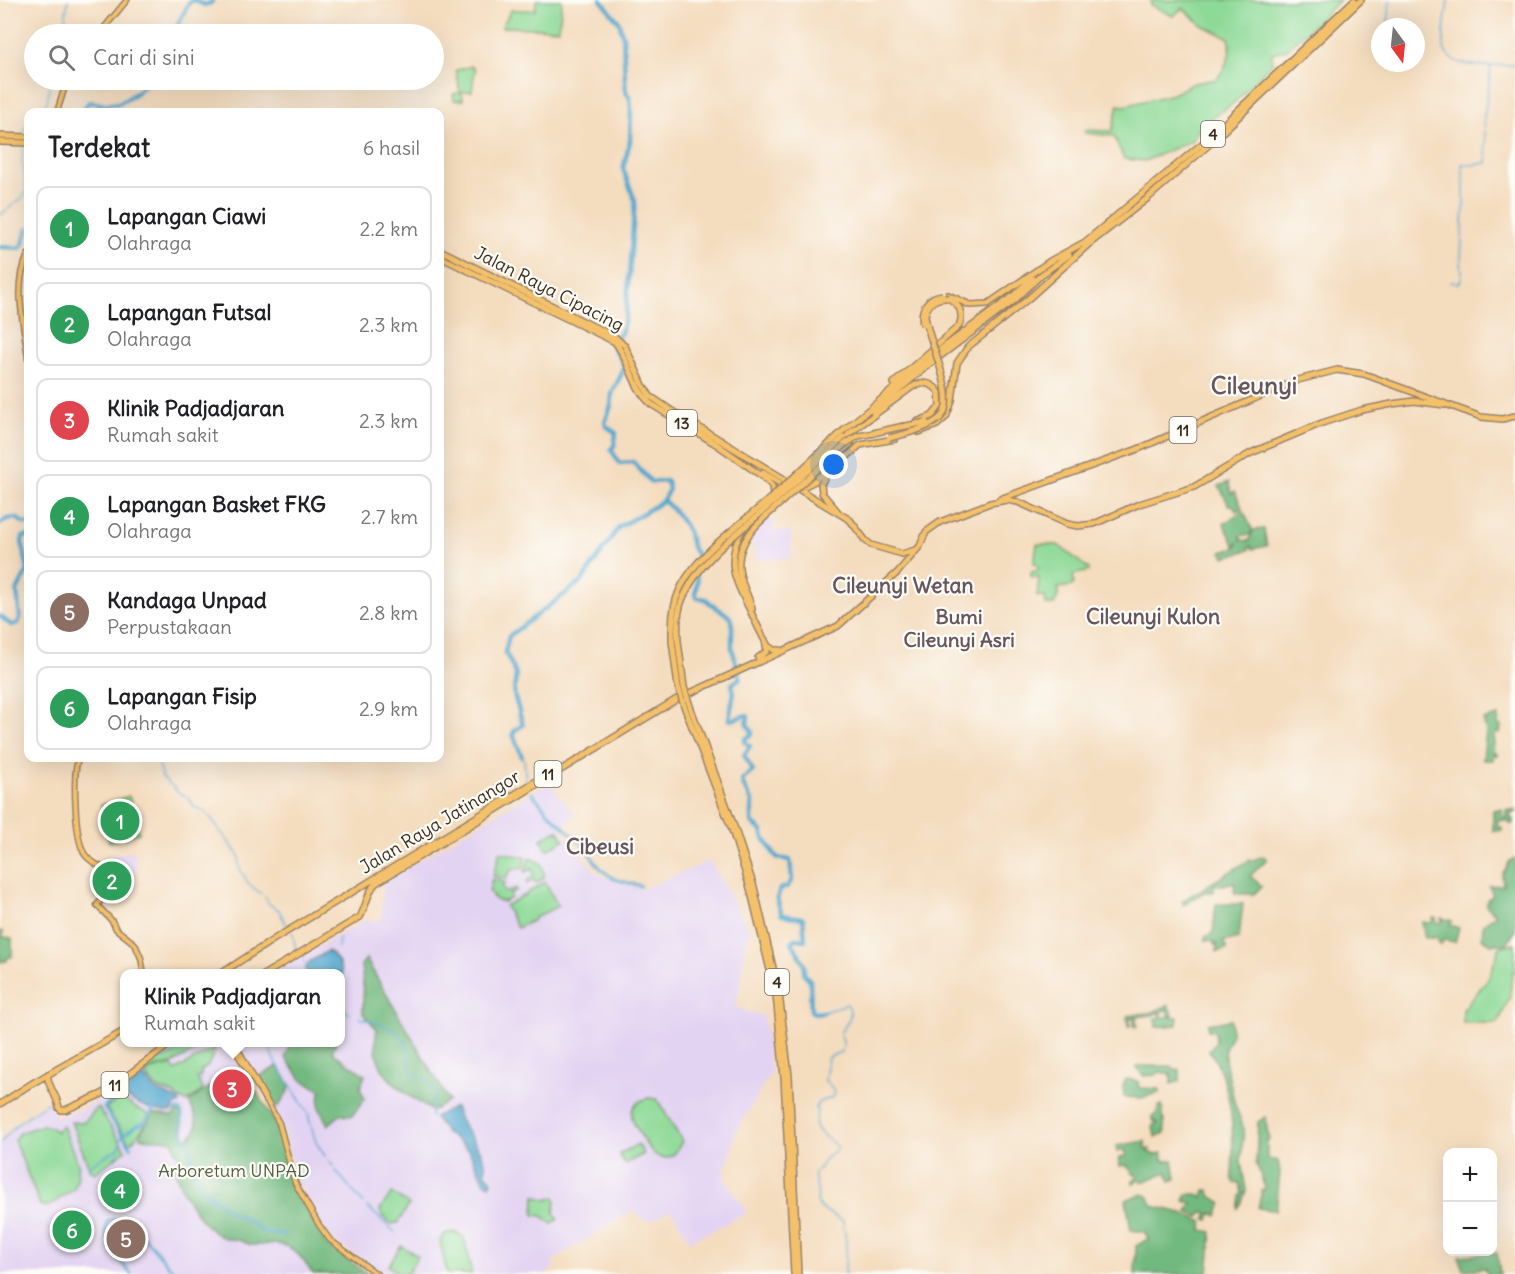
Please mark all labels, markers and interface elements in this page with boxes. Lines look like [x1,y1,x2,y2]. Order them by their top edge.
north arrow [1371,18,1425,72]
search box [24,24,444,90]
icon: search [45,41,78,74]
text: Cari di sini [93,43,195,71]
road number: 4 [1201,121,1225,147]
text: Terdekat [48,131,150,164]
text: 6 hasil [363,135,420,160]
text: Lapangan Ciawi [107,202,266,230]
text: 1 [66,216,73,241]
text: 2.2 km [359,216,418,241]
text: Olahraga [107,230,192,255]
street label: Jalan Raya Cipacing [471,241,628,336]
text: Lapangan Futsal [107,298,271,326]
text: 2 [64,312,75,337]
text: 2.3 km [359,312,418,337]
text: Olahraga [107,326,192,351]
district label: Cileunyi [1211,370,1297,400]
text: Klinik Padjadjaran [107,394,285,422]
text: 3 [64,408,75,433]
text: 2.3 km [359,408,418,433]
road number: 13 [667,410,697,436]
road number: 11 [1170,417,1196,443]
text: Rumah sakit [107,422,218,447]
your location [819,450,848,479]
text: Lapangan Basket FKG [107,490,326,518]
text: 4 [64,504,75,529]
text: 2.7 km [361,504,418,529]
text: Olahraga [107,518,192,543]
district label: Cileunyi Wetan [832,572,974,599]
text: Kandaga Unpad [107,586,267,614]
text: 5 [64,600,75,625]
text: 2.8 km [359,600,418,625]
district label: Cileunyi Kulon [1086,603,1220,630]
district label: Bumi Cileunyi Asri [903,604,1015,652]
text: Perpustakaan [107,614,232,639]
text: Lapangan Fisip [107,682,257,710]
text: 6 [64,696,75,721]
text: 2.9 km [359,696,418,721]
text: Olahraga [107,710,192,735]
road number: 11 [534,761,562,787]
street label: Jalan Raya Jatinangor [355,764,525,879]
pin: 1 [100,798,140,844]
district label: Cibeusi [566,833,634,860]
pin: 2 [92,858,132,904]
popup [120,969,345,1047]
road number: 4 [765,969,789,995]
text: Klinik Padjadjaran [144,982,321,1010]
text: Rumah sakit [144,1010,255,1035]
pin: 3 [212,1066,252,1112]
road number: 11 [102,1072,128,1098]
map controls [1443,1148,1497,1256]
button: + [1443,1148,1497,1202]
park label: Arboretum UNPAD [158,1159,310,1182]
pin: 4 [100,1168,140,1212]
button: − [1443,1202,1497,1256]
pin: 6 [52,1208,92,1252]
pin: 5 [106,1216,146,1262]

